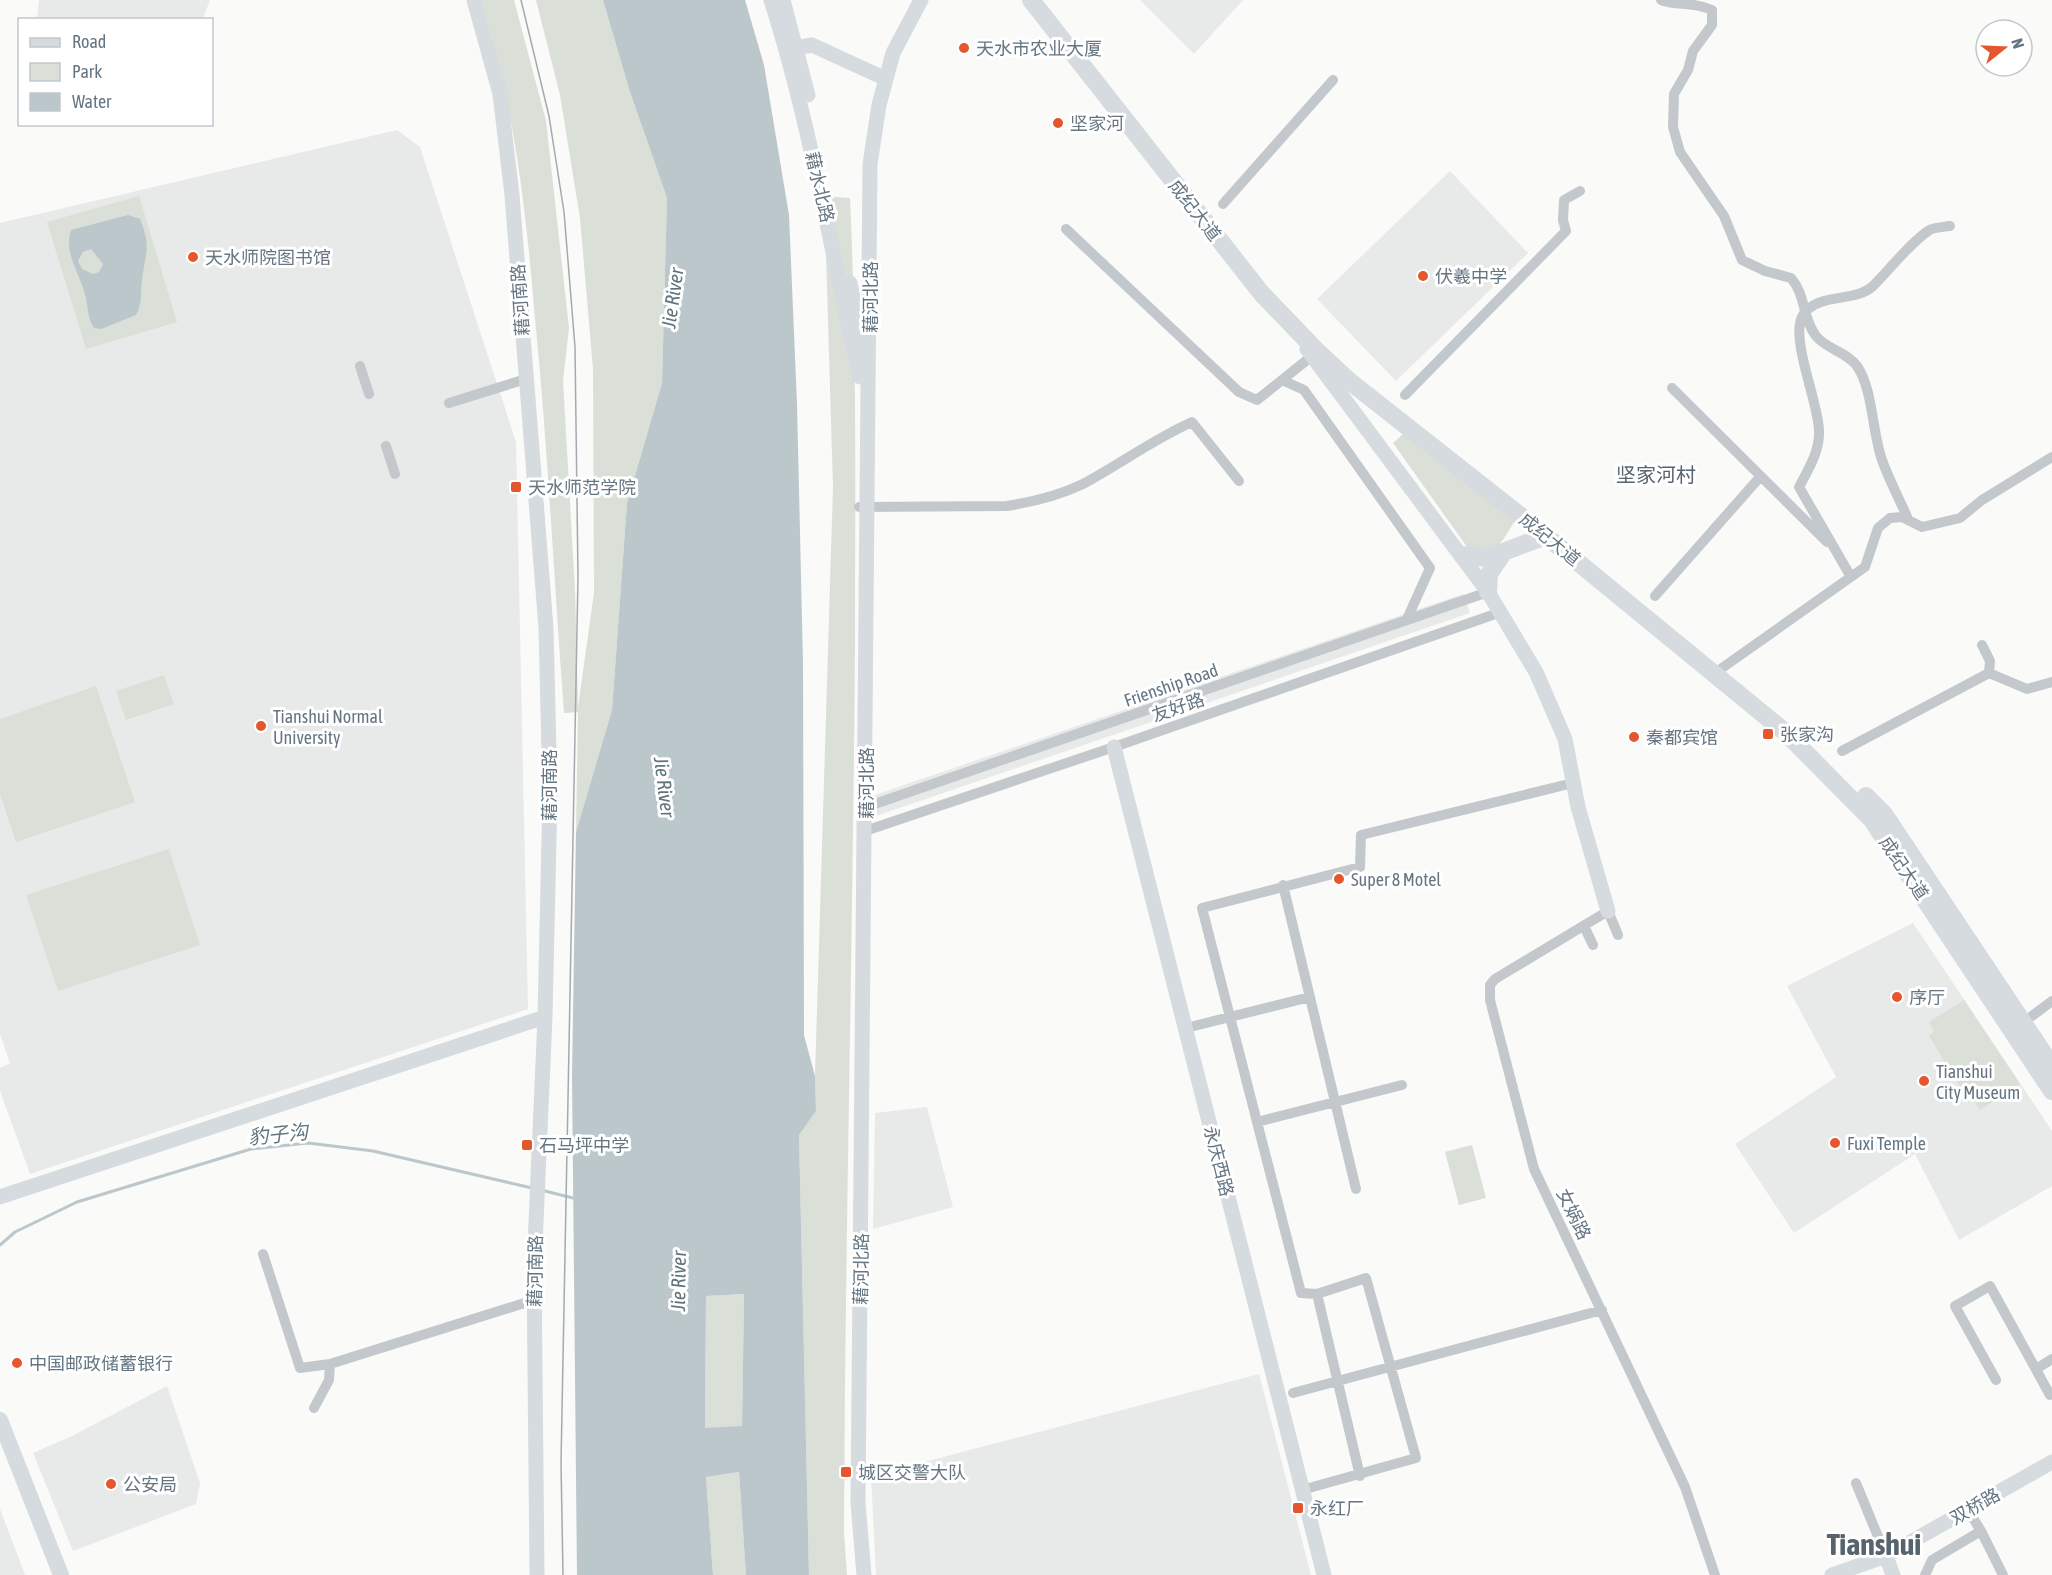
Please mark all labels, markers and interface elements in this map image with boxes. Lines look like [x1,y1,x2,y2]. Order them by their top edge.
legend [18,18,213,126]
north arrow [1974,18,2034,78]
text: Road [72,31,106,52]
text: N [2008,36,2028,51]
place label: 天水市农业大厦 [976,38,1102,59]
marker: 天水市农业大厦 [957,41,971,55]
text: Park [72,61,102,82]
text: Water [72,91,112,112]
place label: 坚家河 [1070,113,1124,134]
marker: 坚家河 [1051,116,1065,130]
street label: 藉水北路 [802,150,838,224]
street label: 成纪大道 [1165,175,1225,245]
place label: 天水师院图书馆 [205,247,331,268]
marker: 天水师院图书馆 [186,250,200,264]
street label: 藉河北路 [860,261,881,333]
street label: 藉河南路 [507,263,533,337]
water label: Jie River [656,265,688,331]
place label: 伏羲中学 [1435,266,1507,287]
marker: 伏羲中学 [1416,269,1430,283]
district label: 坚家河村 [1616,463,1696,486]
place label: 天水师范学院 [528,477,636,498]
marker: 天水师范学院 [509,480,523,494]
street label: 成纪大道 [1515,508,1585,570]
street label: Frienship Road [1121,659,1221,711]
street label: 友好路 [1149,688,1207,726]
place label: Tianshui Normal University [273,706,383,748]
marker: Tianshui Normal University [254,719,268,733]
place label: 张家沟 [1780,724,1834,745]
place label: 秦都宾馆 [1646,727,1718,748]
marker: 张家沟 [1761,727,1775,741]
marker: 秦都宾馆 [1627,730,1641,744]
street label: 藉河北路 [856,747,877,819]
street label: 藉河南路 [539,749,560,821]
water label: Jie River [650,755,680,819]
street label: 成纪大道 [1875,832,1933,904]
place label: Super 8 Motel [1351,869,1441,890]
marker: Super 8 Motel [1332,872,1346,886]
place label: 序厅 [1909,987,1945,1008]
marker: 序厅 [1890,990,1904,1004]
place label: Tianshui City Museum [1936,1061,2020,1103]
marker: Tianshui City Museum [1917,1074,1931,1088]
water label: 豹子沟 [247,1119,311,1149]
street label: 永庆西路 [1200,1124,1238,1198]
place label: Fuxi Temple [1847,1133,1926,1154]
place label: 石马坪中学 [539,1135,629,1156]
marker: Fuxi Temple [1828,1136,1842,1150]
marker: 石马坪中学 [520,1138,534,1152]
street label: 女娲路 [1553,1185,1595,1243]
street label: 藉河北路 [850,1233,872,1305]
street label: 藉河南路 [524,1235,546,1307]
water label: Jie River [666,1249,690,1312]
place label: 中国邮政储蓄银行 [29,1353,173,1374]
marker: 中国邮政储蓄银行 [10,1356,24,1370]
place label: 城区交警大队 [858,1462,966,1483]
marker: 城区交警大队 [839,1465,853,1479]
place label: 公安局 [123,1474,177,1495]
marker: 公安局 [104,1477,118,1491]
street label: 双桥路 [1946,1483,2004,1529]
place label: 永红厂 [1310,1498,1364,1519]
marker: 永红厂 [1291,1501,1305,1515]
district label: Tianshui [1827,1527,1921,1561]

